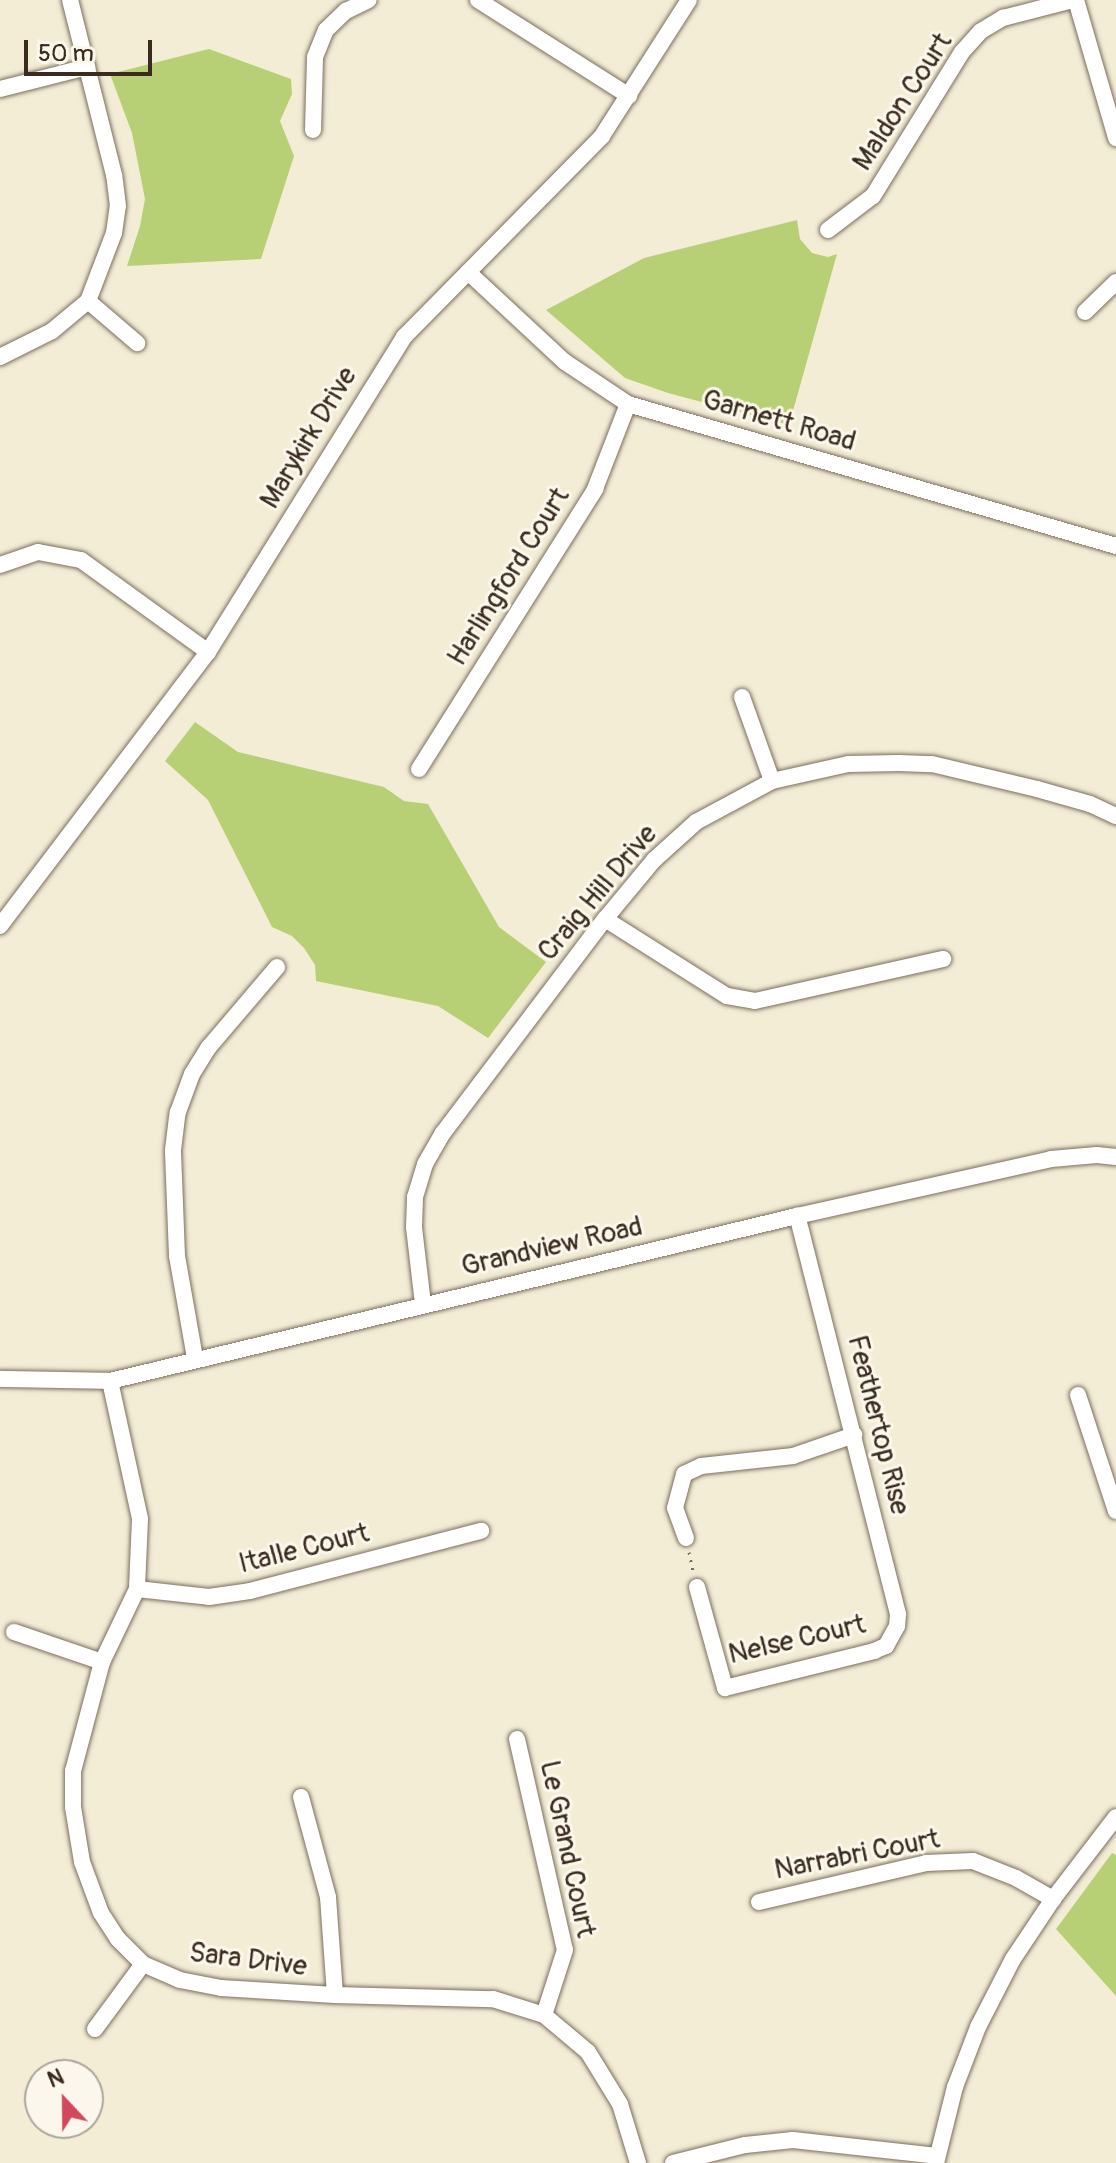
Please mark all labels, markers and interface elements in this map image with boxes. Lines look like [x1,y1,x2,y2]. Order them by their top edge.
scale bar [28,24,156,74]
street label: Maldon Court [846,27,960,177]
text: 50 m [38,39,94,68]
street label: Marykirk Drive [254,361,364,515]
street label: Garnett Road [698,383,860,459]
street label: Harlingford Court [441,482,577,672]
street label: Craig Hill Drive [531,818,665,968]
street label: Grandview Road [458,1210,646,1284]
street label: Feathertop Rise [839,1332,917,1518]
street label: Italle Court [235,1517,373,1581]
street label: Nelse Court [725,1608,869,1672]
street label: Le Grand Court [532,1758,602,1940]
street label: Narrabri Court [772,1823,942,1887]
street label: Sara Drive [187,1936,309,1984]
north arrow [24,2059,104,2139]
text: N [44,2063,68,2094]

